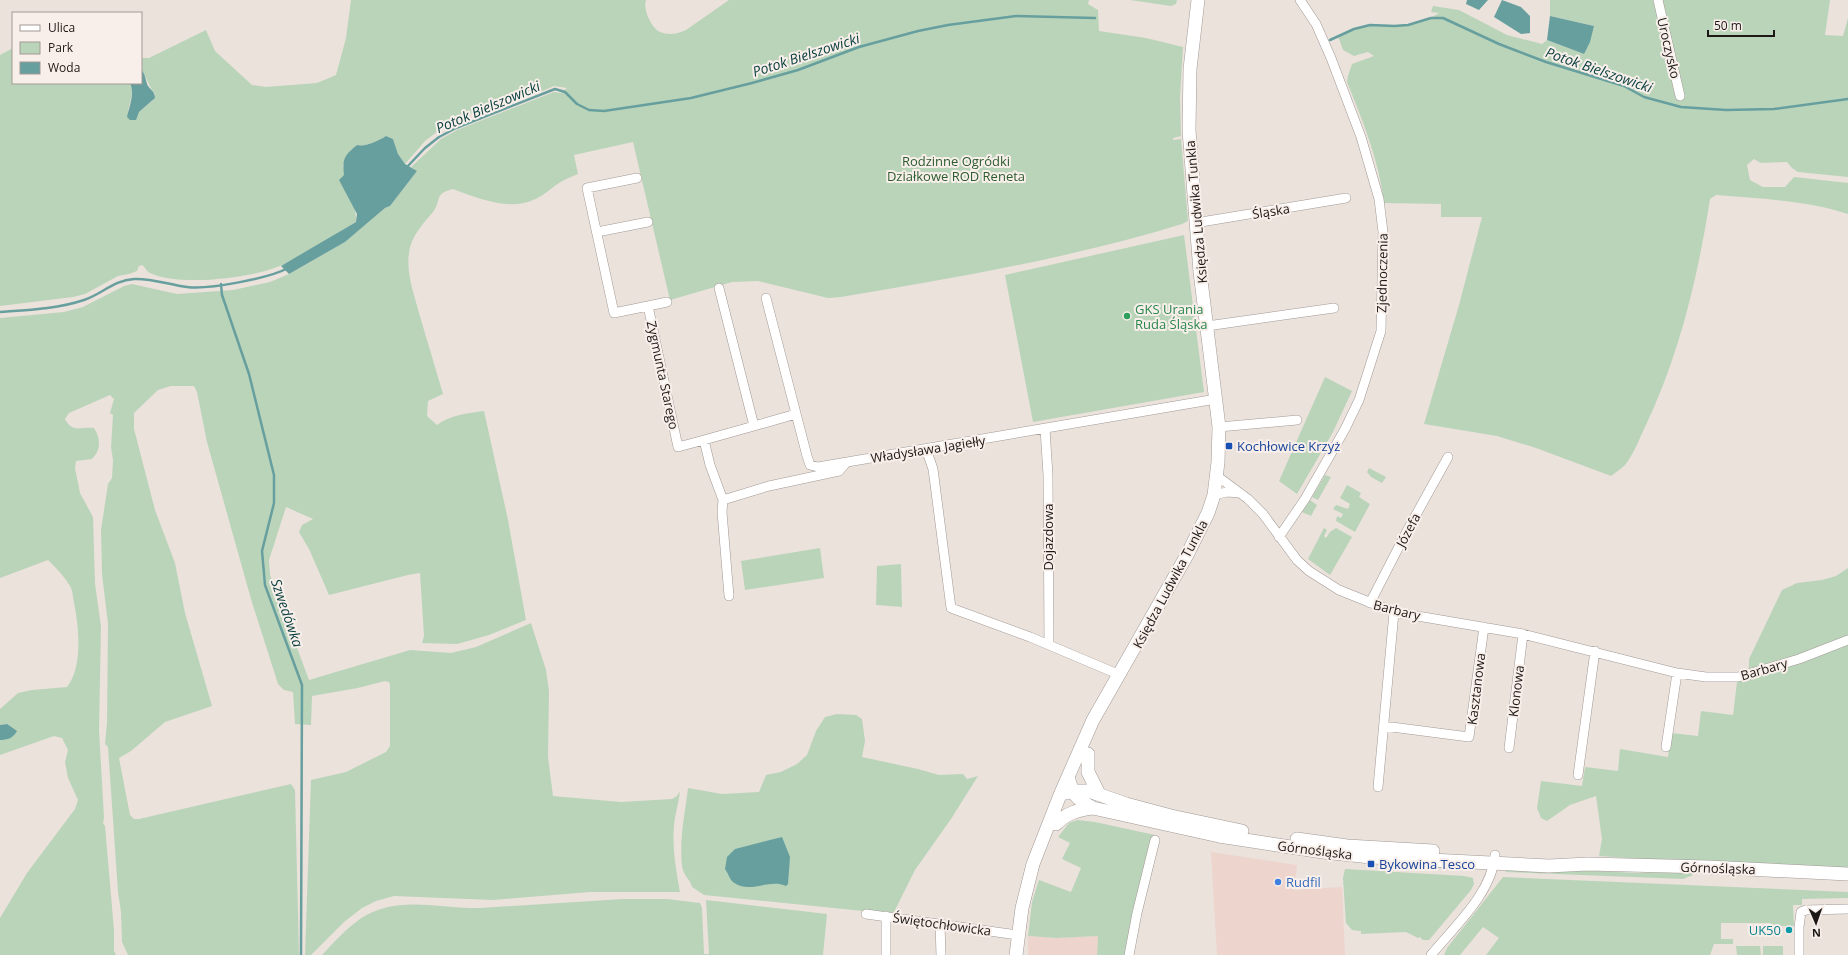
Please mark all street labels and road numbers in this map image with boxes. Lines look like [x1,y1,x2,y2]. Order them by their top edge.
street label: Uroczysko [1653,16,1685,81]
street label: Księdza Ludwika Tunkla [1181,140,1211,284]
street label: Śląska [1251,199,1291,223]
street label: Zjednoczenia [1372,233,1392,313]
street label: Zygmunta Starego [643,319,683,431]
street label: Władysława Jagiełły [869,431,987,467]
street label: Dojazdowa [1039,504,1057,570]
street label: Józefa [1391,510,1424,552]
street label: Księdza Ludwika Tunkla [1128,516,1212,652]
street label: Barbary [1372,595,1423,625]
street label: Kasztanowa [1463,652,1489,726]
street label: Barbary [1738,654,1790,684]
street label: Klonowa [1504,664,1528,718]
street label: Górnośląska [1277,836,1353,864]
street label: Górnośląska [1680,858,1756,878]
street label: Świętochłowicka [892,908,992,940]

